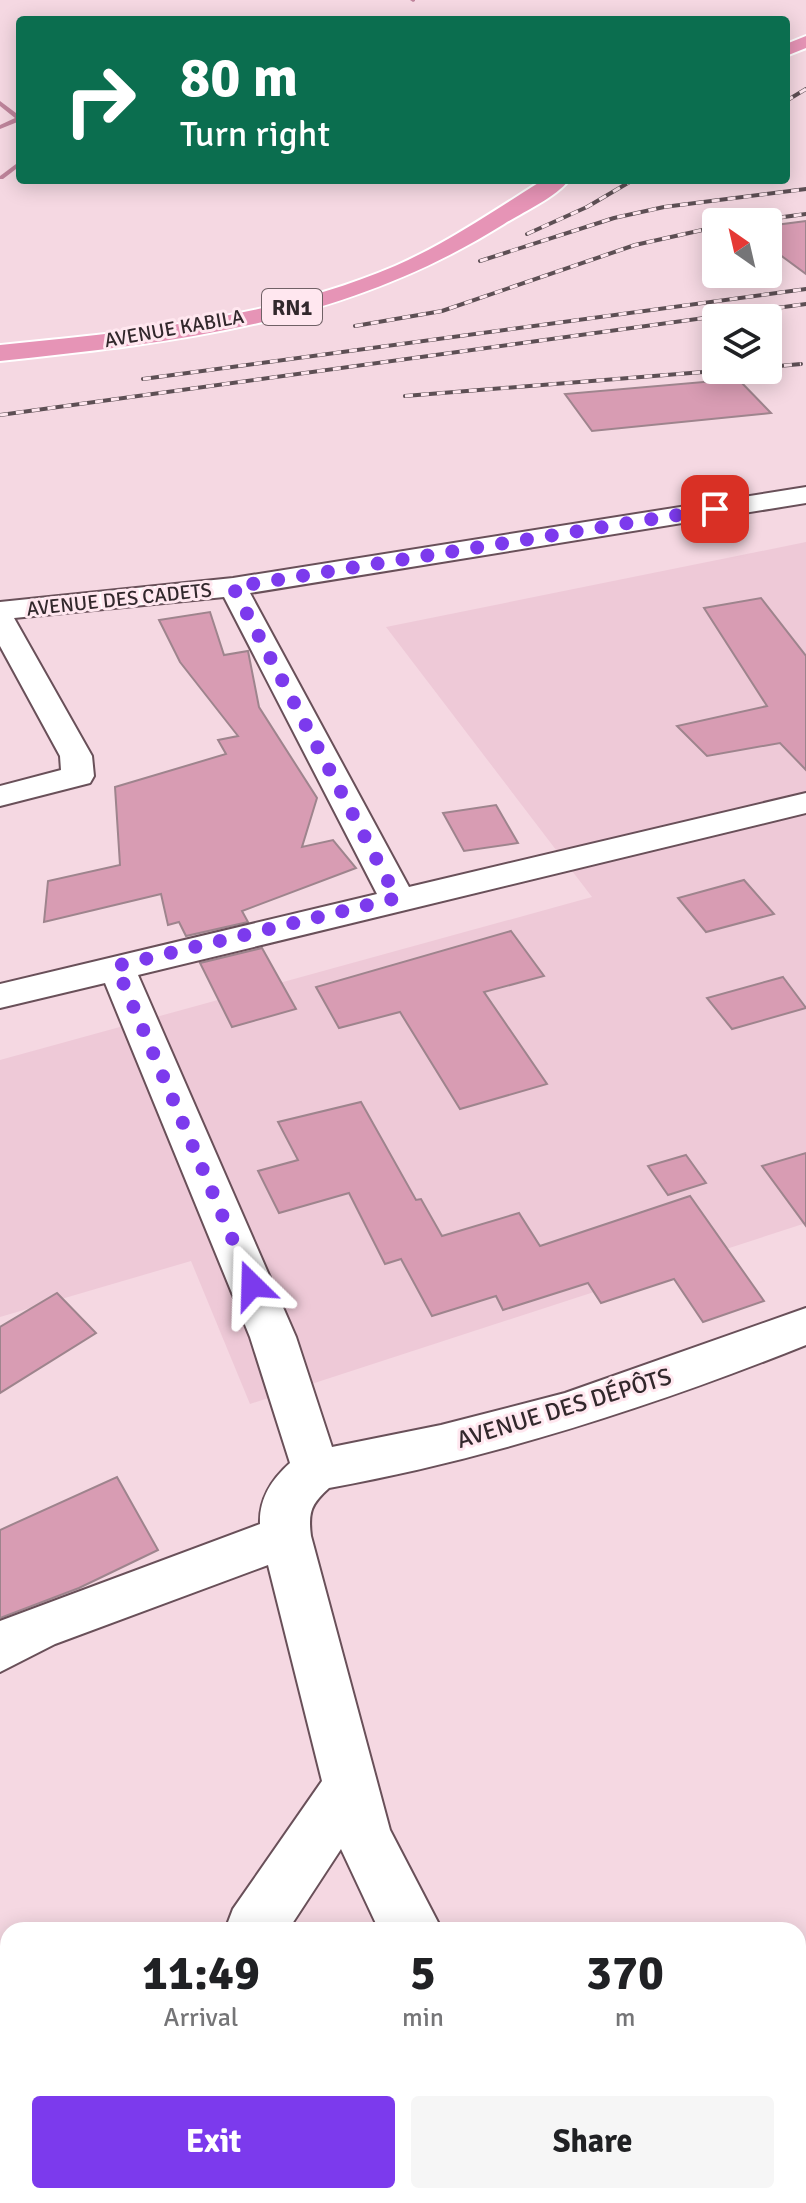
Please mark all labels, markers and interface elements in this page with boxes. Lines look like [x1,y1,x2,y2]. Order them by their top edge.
text: 80 m [180,43,298,112]
icon: right [48,48,152,152]
text: Turn right [180,112,330,157]
north arrow [702,208,782,288]
map controls [702,208,782,384]
road number: RN1 [262,289,322,325]
street label: AVENUE KABILA [102,304,246,353]
button: layers [702,304,782,384]
pin [681,475,749,543]
icon: arrive [693,487,737,531]
street label: AVENUE DES CADETS [25,577,213,622]
position arrow [210,1243,294,1327]
street label: AVENUE DES DÉPÔTS [453,1361,675,1455]
text: 11:49 [142,1944,260,2003]
text: 5 [410,1944,436,2003]
text: 370 [586,1944,664,2003]
text: Arrival [164,2002,238,2034]
text: min [402,2002,444,2034]
text: m [615,2002,635,2034]
button: Exit [32,2096,395,2188]
button: Share [411,2096,774,2188]

